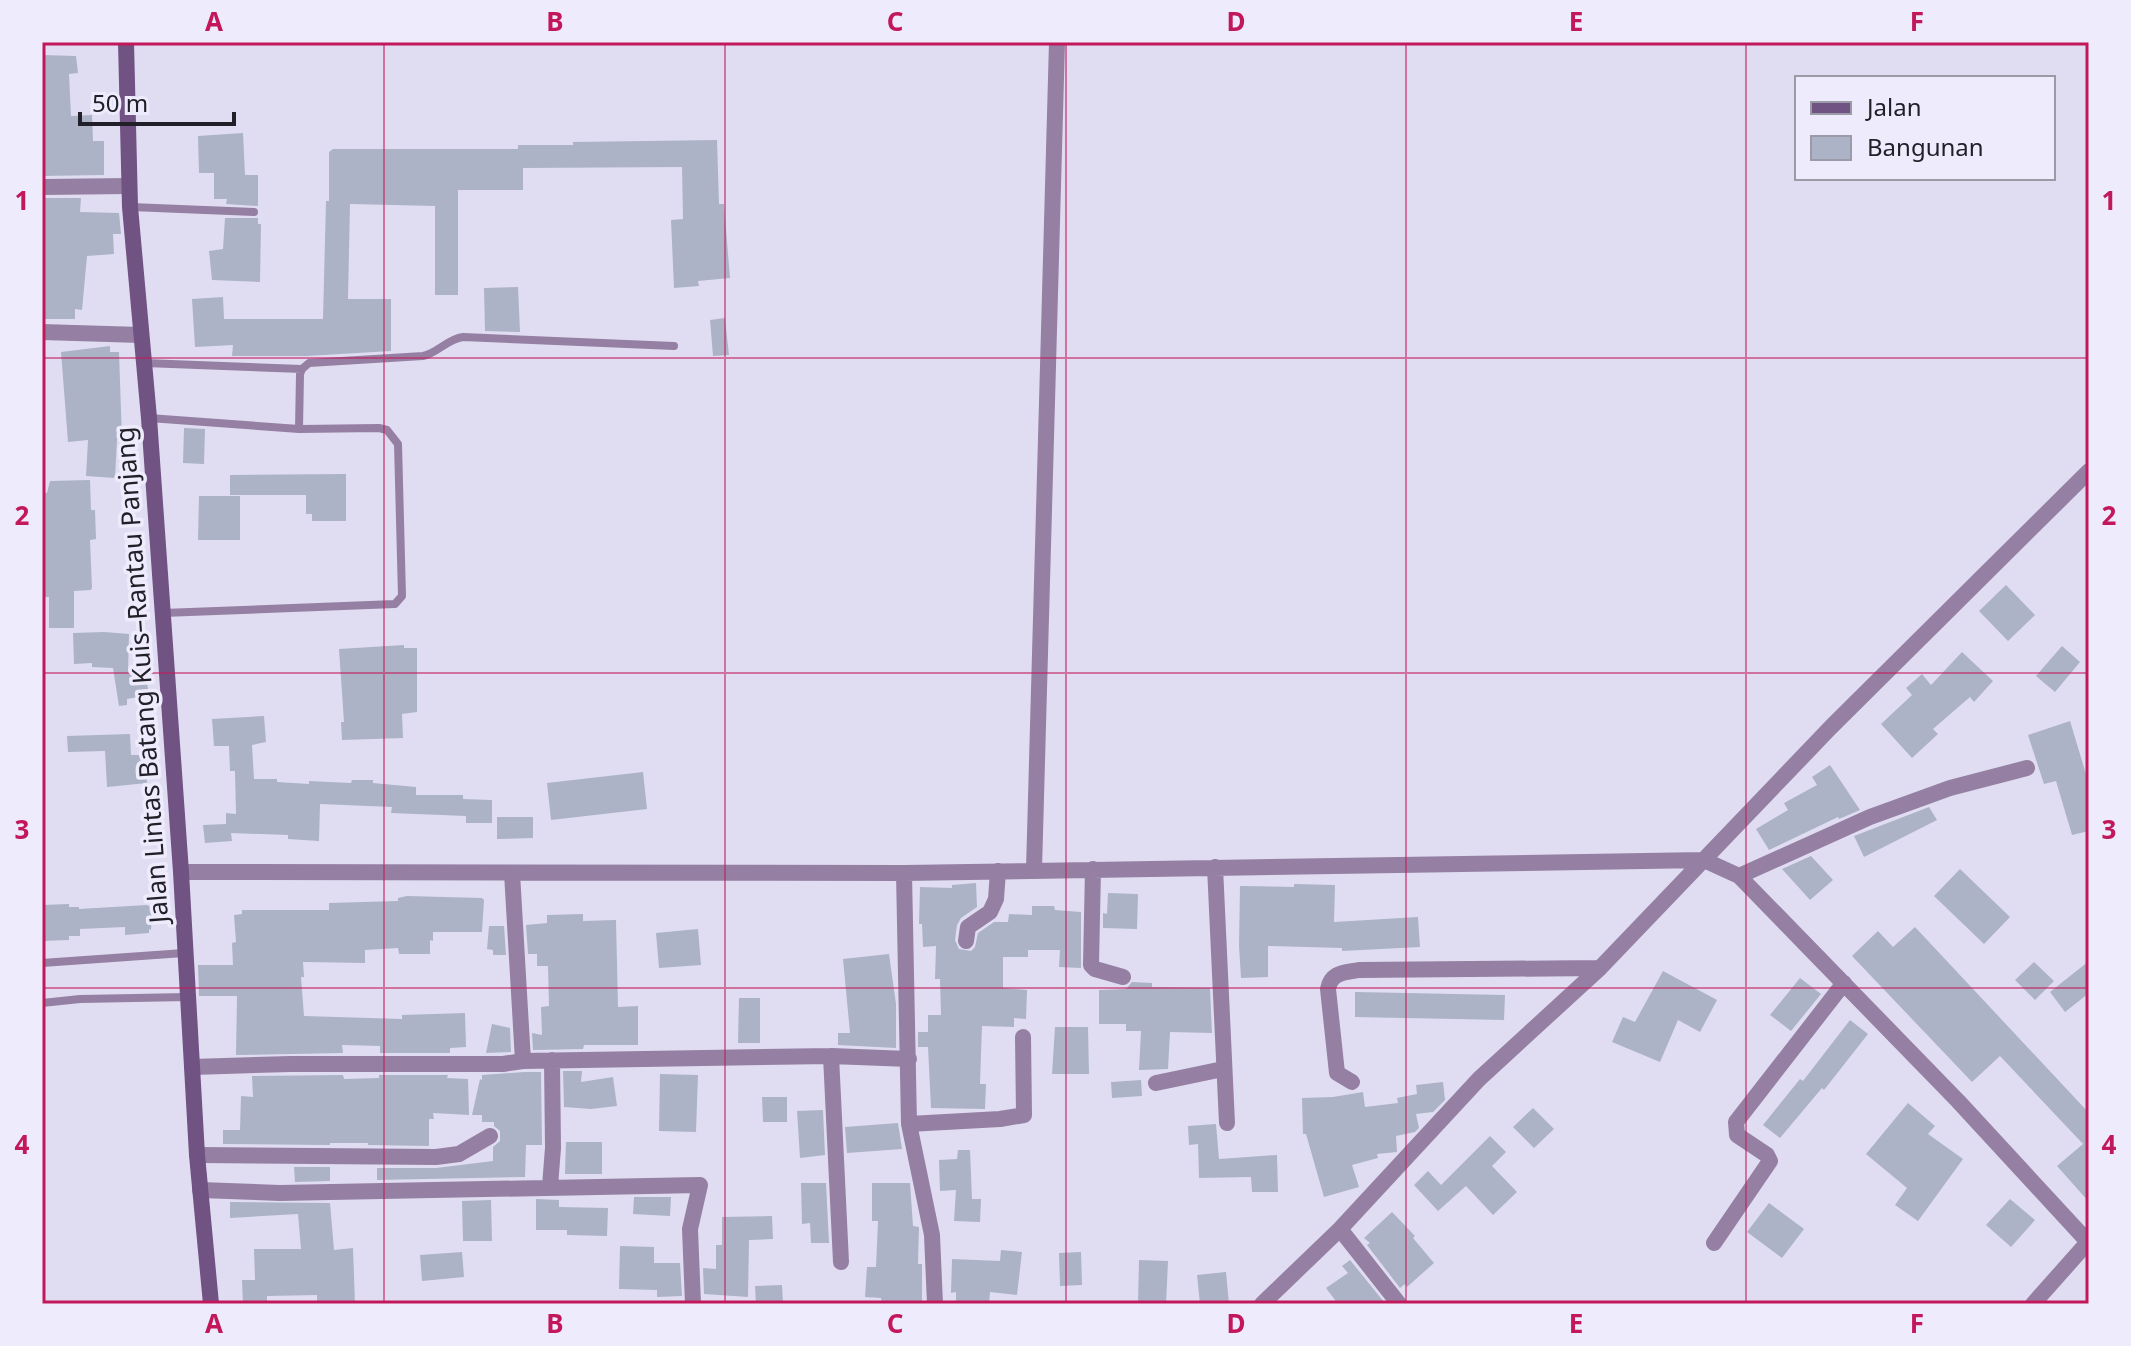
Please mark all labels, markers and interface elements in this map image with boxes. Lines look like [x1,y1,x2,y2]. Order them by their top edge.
text: A [205,3,223,39]
text: B [546,3,564,39]
text: C [887,3,903,39]
text: D [1226,3,1246,39]
text: E [1569,3,1583,39]
text: F [1910,3,1924,39]
scale bar [80,76,234,126]
legend [1795,76,2055,180]
text: 50 m [92,86,148,119]
text: Jalan [1865,90,1922,123]
text: Bangunan [1867,130,1984,163]
text: 1 [15,182,29,218]
text: 1 [2102,182,2116,218]
street label: Jalan Lintas Batang Kuis–Rantau Panjang [106,426,177,927]
text: 2 [15,497,30,533]
text: 2 [2102,497,2117,533]
text: 3 [15,811,29,847]
text: 3 [2102,811,2116,847]
text: 4 [15,1126,30,1162]
text: 4 [2102,1126,2117,1162]
text: A [205,1305,223,1341]
text: B [546,1305,564,1341]
text: C [887,1305,903,1341]
text: D [1226,1305,1246,1341]
text: E [1569,1305,1583,1341]
text: F [1910,1305,1924,1341]

